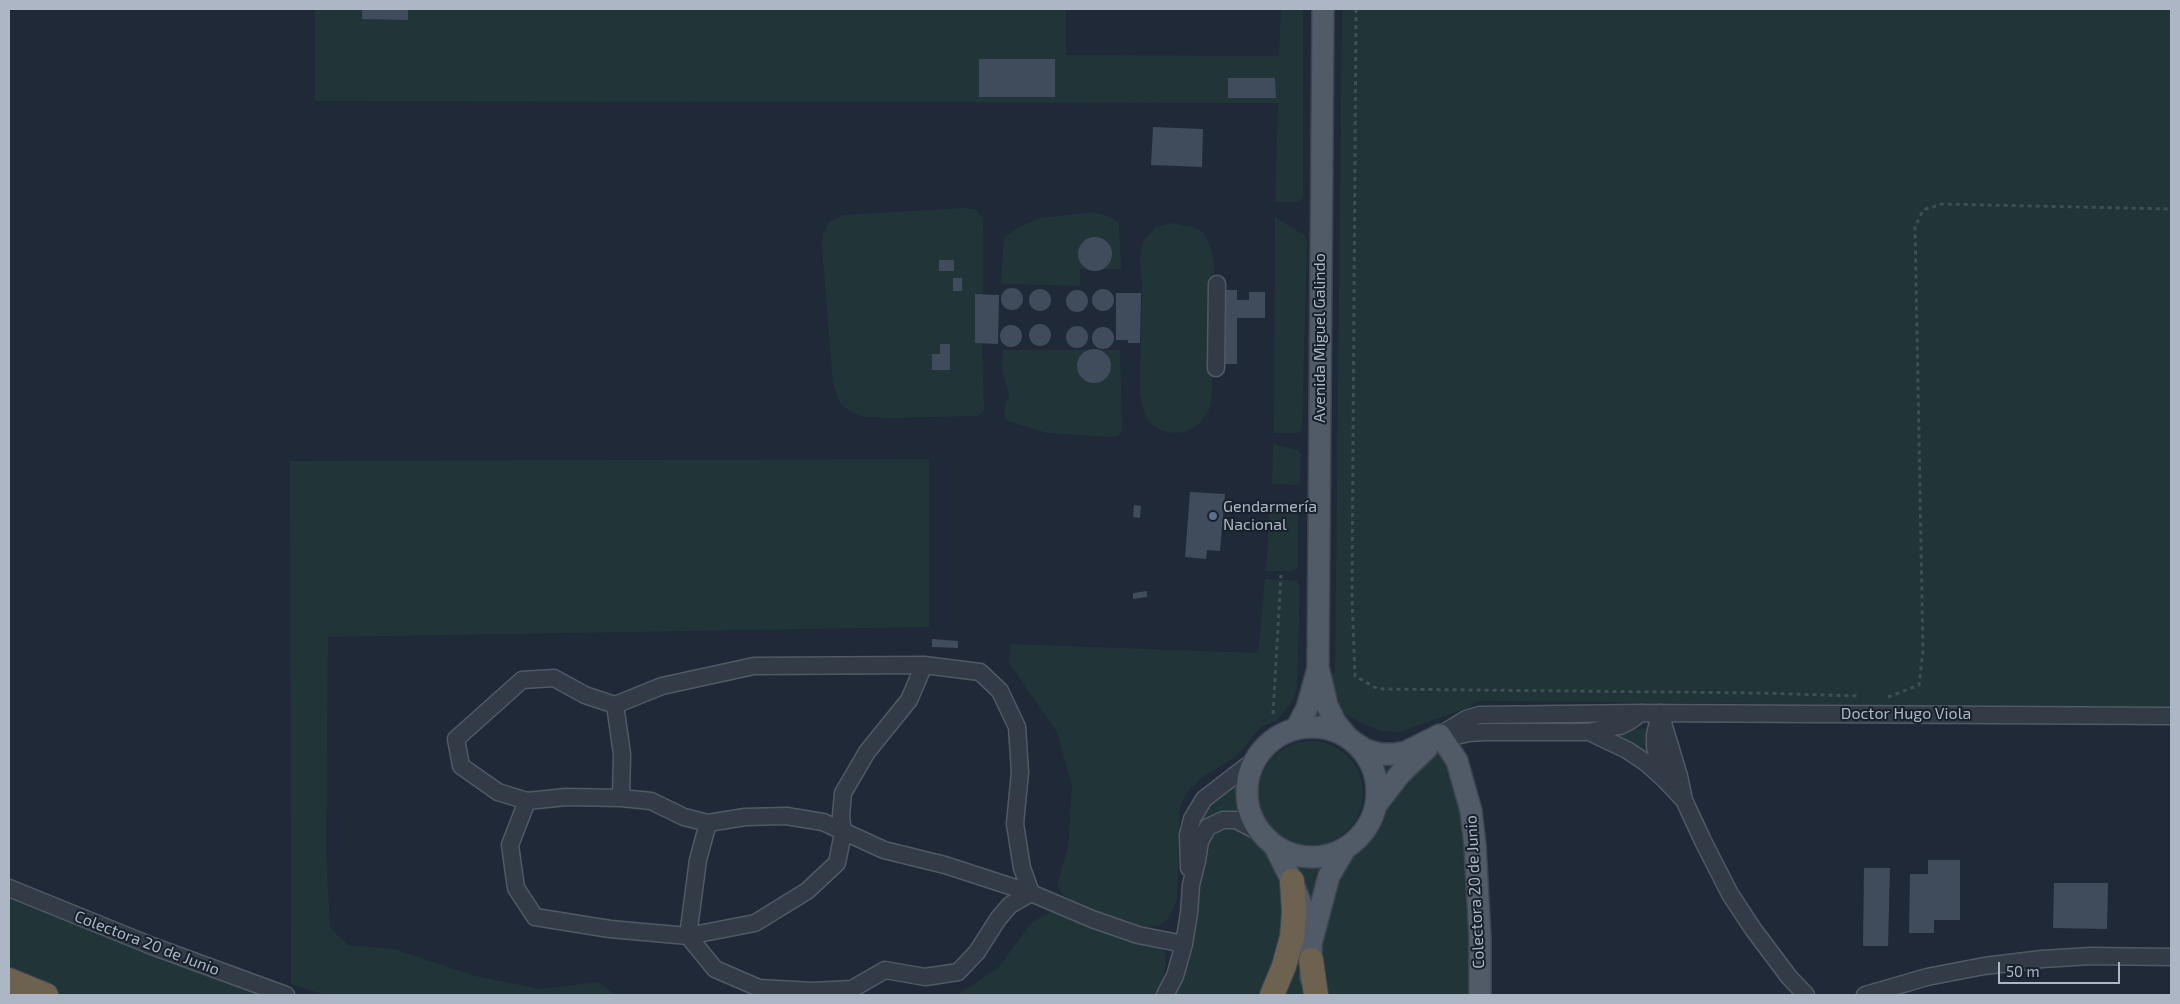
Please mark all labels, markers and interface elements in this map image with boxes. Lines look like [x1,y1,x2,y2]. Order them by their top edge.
street label: Avenida Miguel Galindo [1310,253,1330,423]
place label: Gendarmería Nacional [1223,497,1317,535]
marker: Gendarmería Nacional [1207,510,1219,522]
street label: Doctor Hugo Viola [1841,704,1971,724]
street label: Colectora 20 de Junio [1461,815,1489,969]
street label: Colectora 20 de Junio [72,906,222,980]
scale bar [2000,952,2122,984]
text: 50 m [2006,962,2040,980]

